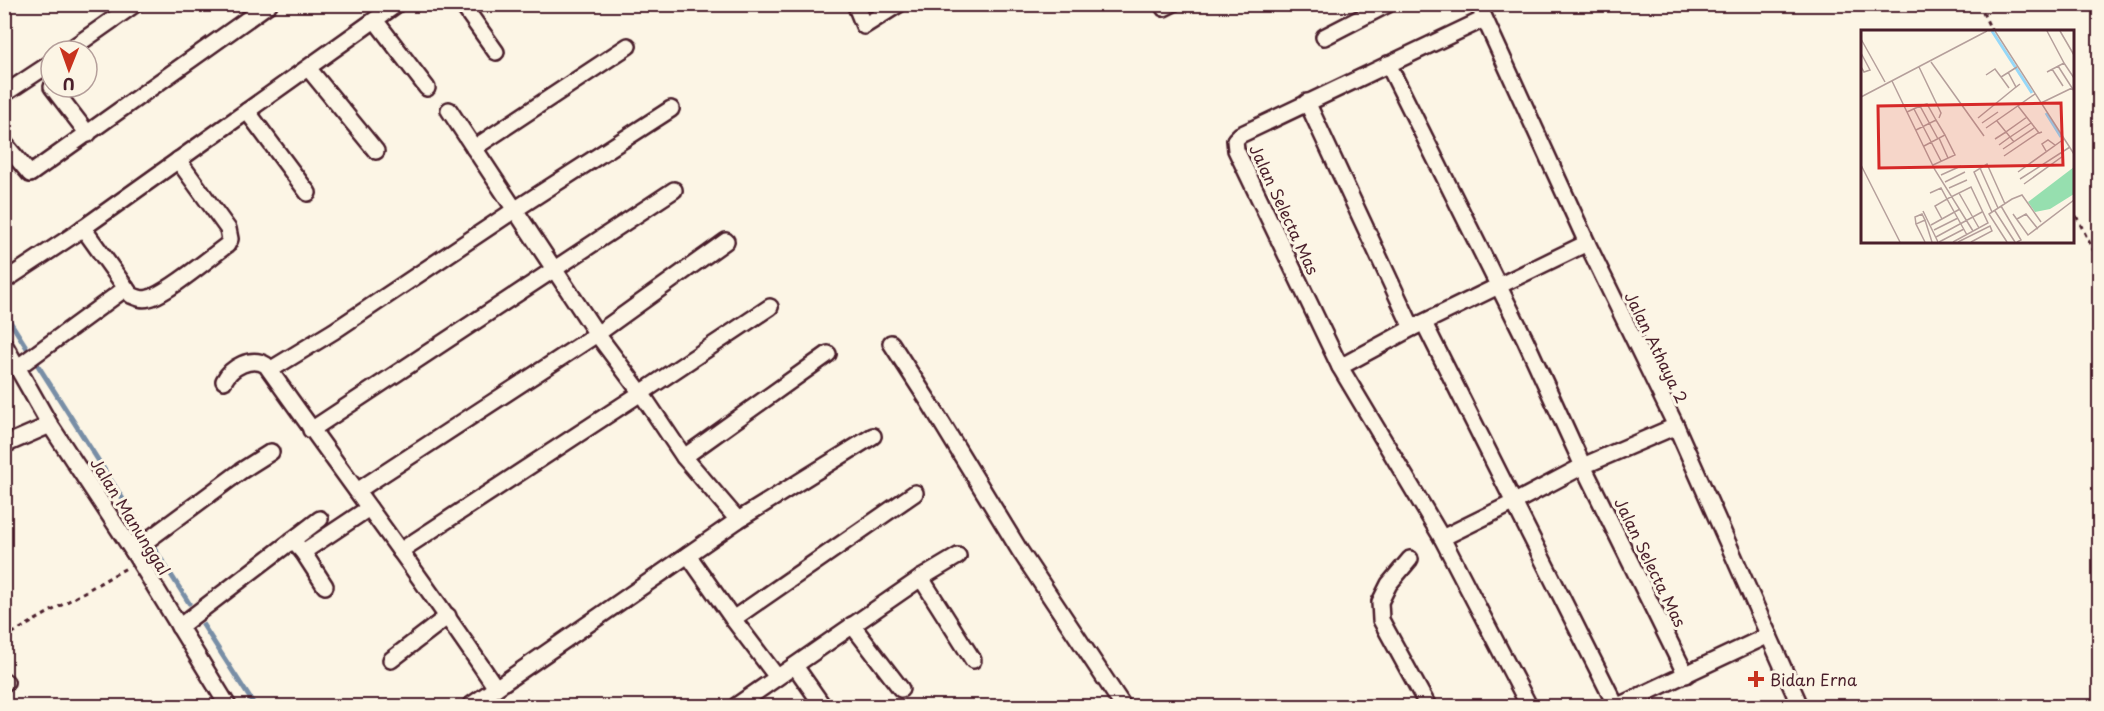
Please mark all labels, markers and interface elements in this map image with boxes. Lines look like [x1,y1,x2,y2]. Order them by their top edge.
inset map [1861,30,2074,243]
north arrow [39,39,99,99]
text: U [62,73,75,97]
street label: Jalan Selecta Mas [1244,140,1326,278]
street label: Jalan Athaya 2 [1620,287,1694,407]
street label: Jalan Manunggal [85,453,177,579]
street label: Jalan Selecta Mas [1609,493,1693,631]
place label: Bidan Erna [1770,667,1857,691]
marker: Bidan Erna [1747,670,1765,688]

